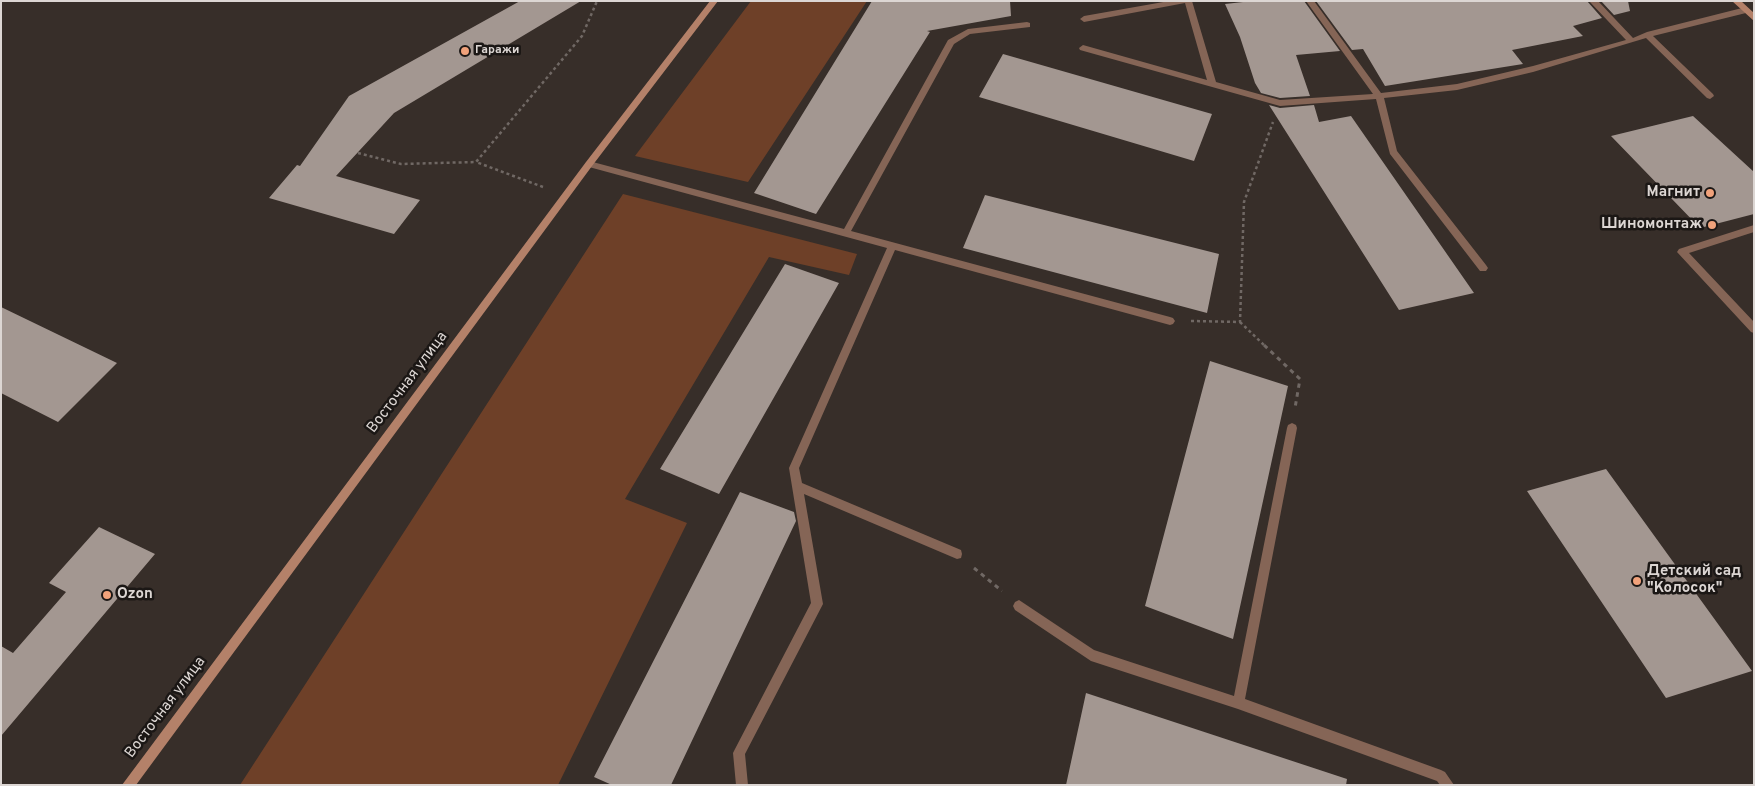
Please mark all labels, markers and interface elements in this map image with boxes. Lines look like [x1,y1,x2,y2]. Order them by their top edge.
place label: Гаражи [475,44,519,58]
marker: Гаражи [459,45,471,57]
place label: Магнит [1647,184,1700,202]
marker: Магнит [1704,187,1716,199]
place label: Шиномонтаж [1601,216,1702,234]
marker: Шиномонтаж [1706,219,1718,231]
street label: Восточная улица [364,329,452,437]
place label: Детский сад "Колосок" [1647,563,1741,598]
marker: Детский сад "Колосок" [1631,575,1643,587]
place label: Ozon [117,586,153,604]
marker: Ozon [101,589,113,601]
street label: Восточная улица [122,654,210,762]

